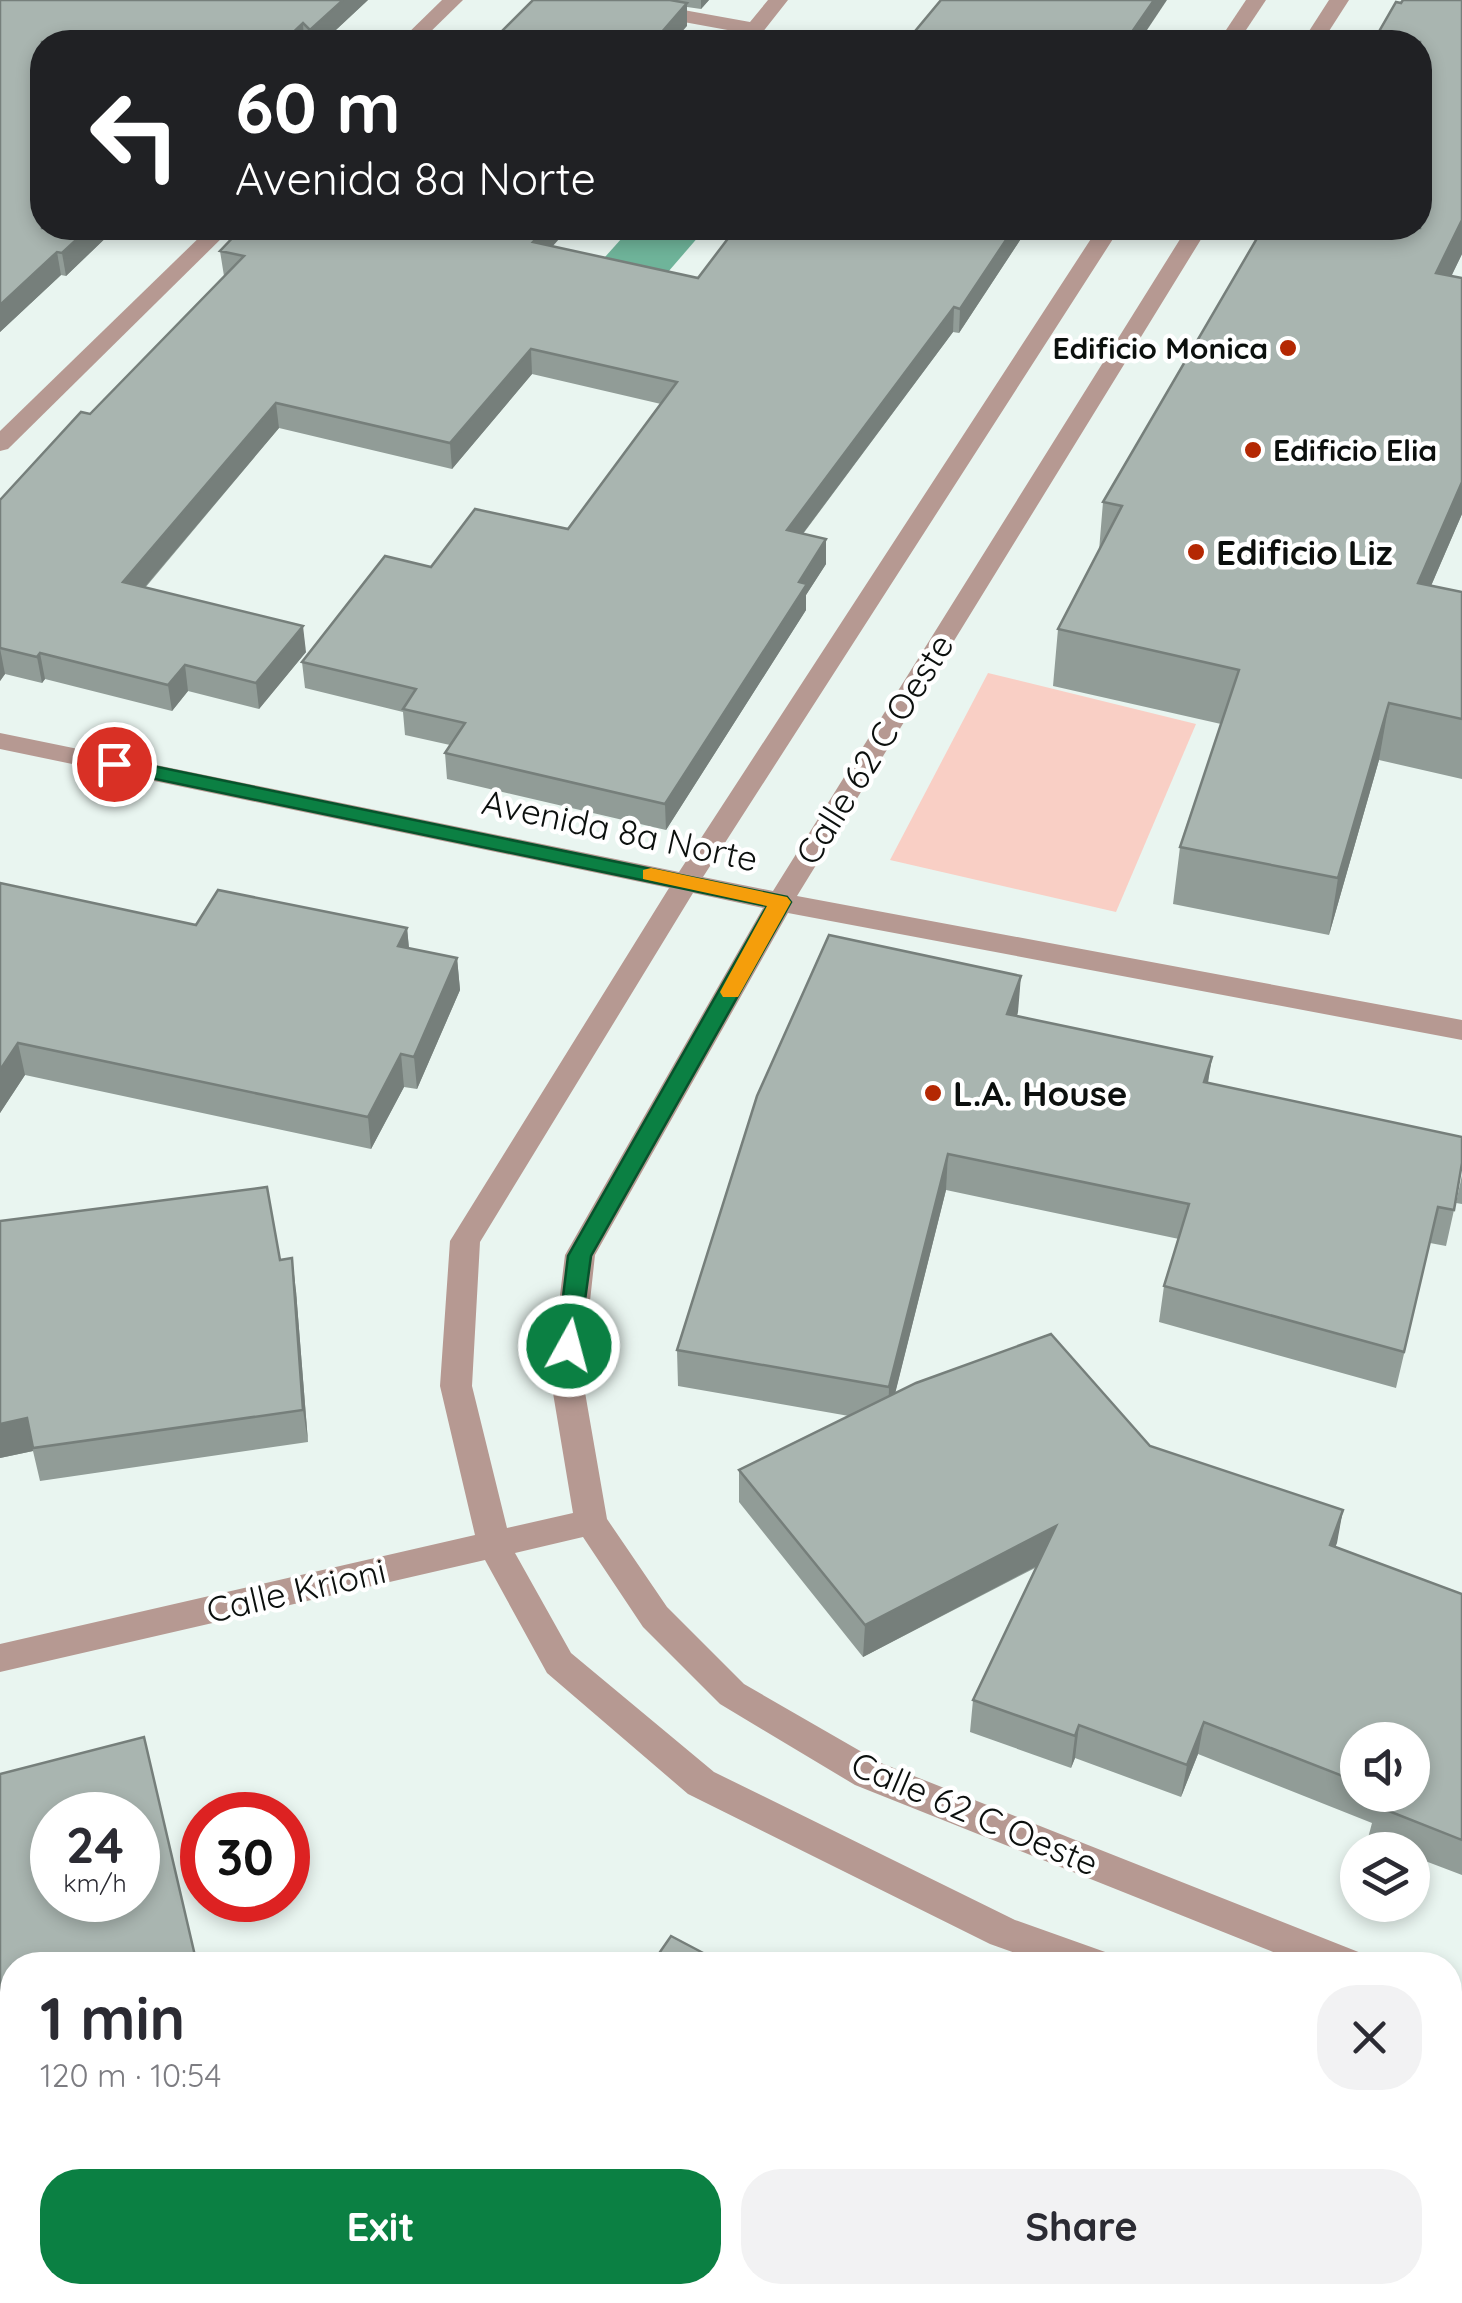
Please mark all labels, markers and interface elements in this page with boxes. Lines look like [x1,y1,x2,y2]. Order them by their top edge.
text: 60 m [235,63,401,151]
icon: left [70,70,200,200]
text: Avenida 8a Norte [235,150,596,206]
place label: Edificio Monica [1052,329,1268,367]
marker: Edificio Monica [1277,337,1299,359]
place label: Edificio Elia [1273,431,1437,469]
marker: Edificio Elia [1242,439,1264,461]
place label: Edificio Liz [1216,530,1393,574]
marker: Edificio Liz [1185,541,1207,563]
street label: Calle 62 C Oeste [785,625,963,873]
pin [72,722,157,807]
icon: arrive [87,737,142,792]
street label: Avenida 8a Norte [478,779,762,881]
place label: L.A. House [953,1071,1127,1115]
marker: L.A. House [922,1082,944,1104]
position arrow [517,1294,621,1398]
street label: Calle Krioni [202,1548,390,1632]
map controls [1340,1722,1430,1922]
button: sound [1340,1722,1430,1812]
street label: Calle 62 C Oeste [845,1741,1105,1885]
speed limit sign: 30 [180,1792,310,1922]
text: 24 [66,1813,124,1876]
button: layers [1340,1832,1430,1922]
text: km/h [63,1867,127,1898]
text: 1 min [40,1980,185,2055]
button: close [1317,1985,1422,2090]
text: 120 m · 10:54 [40,2055,221,2095]
button: Exit [40,2169,721,2284]
button: Share [741,2169,1422,2284]

